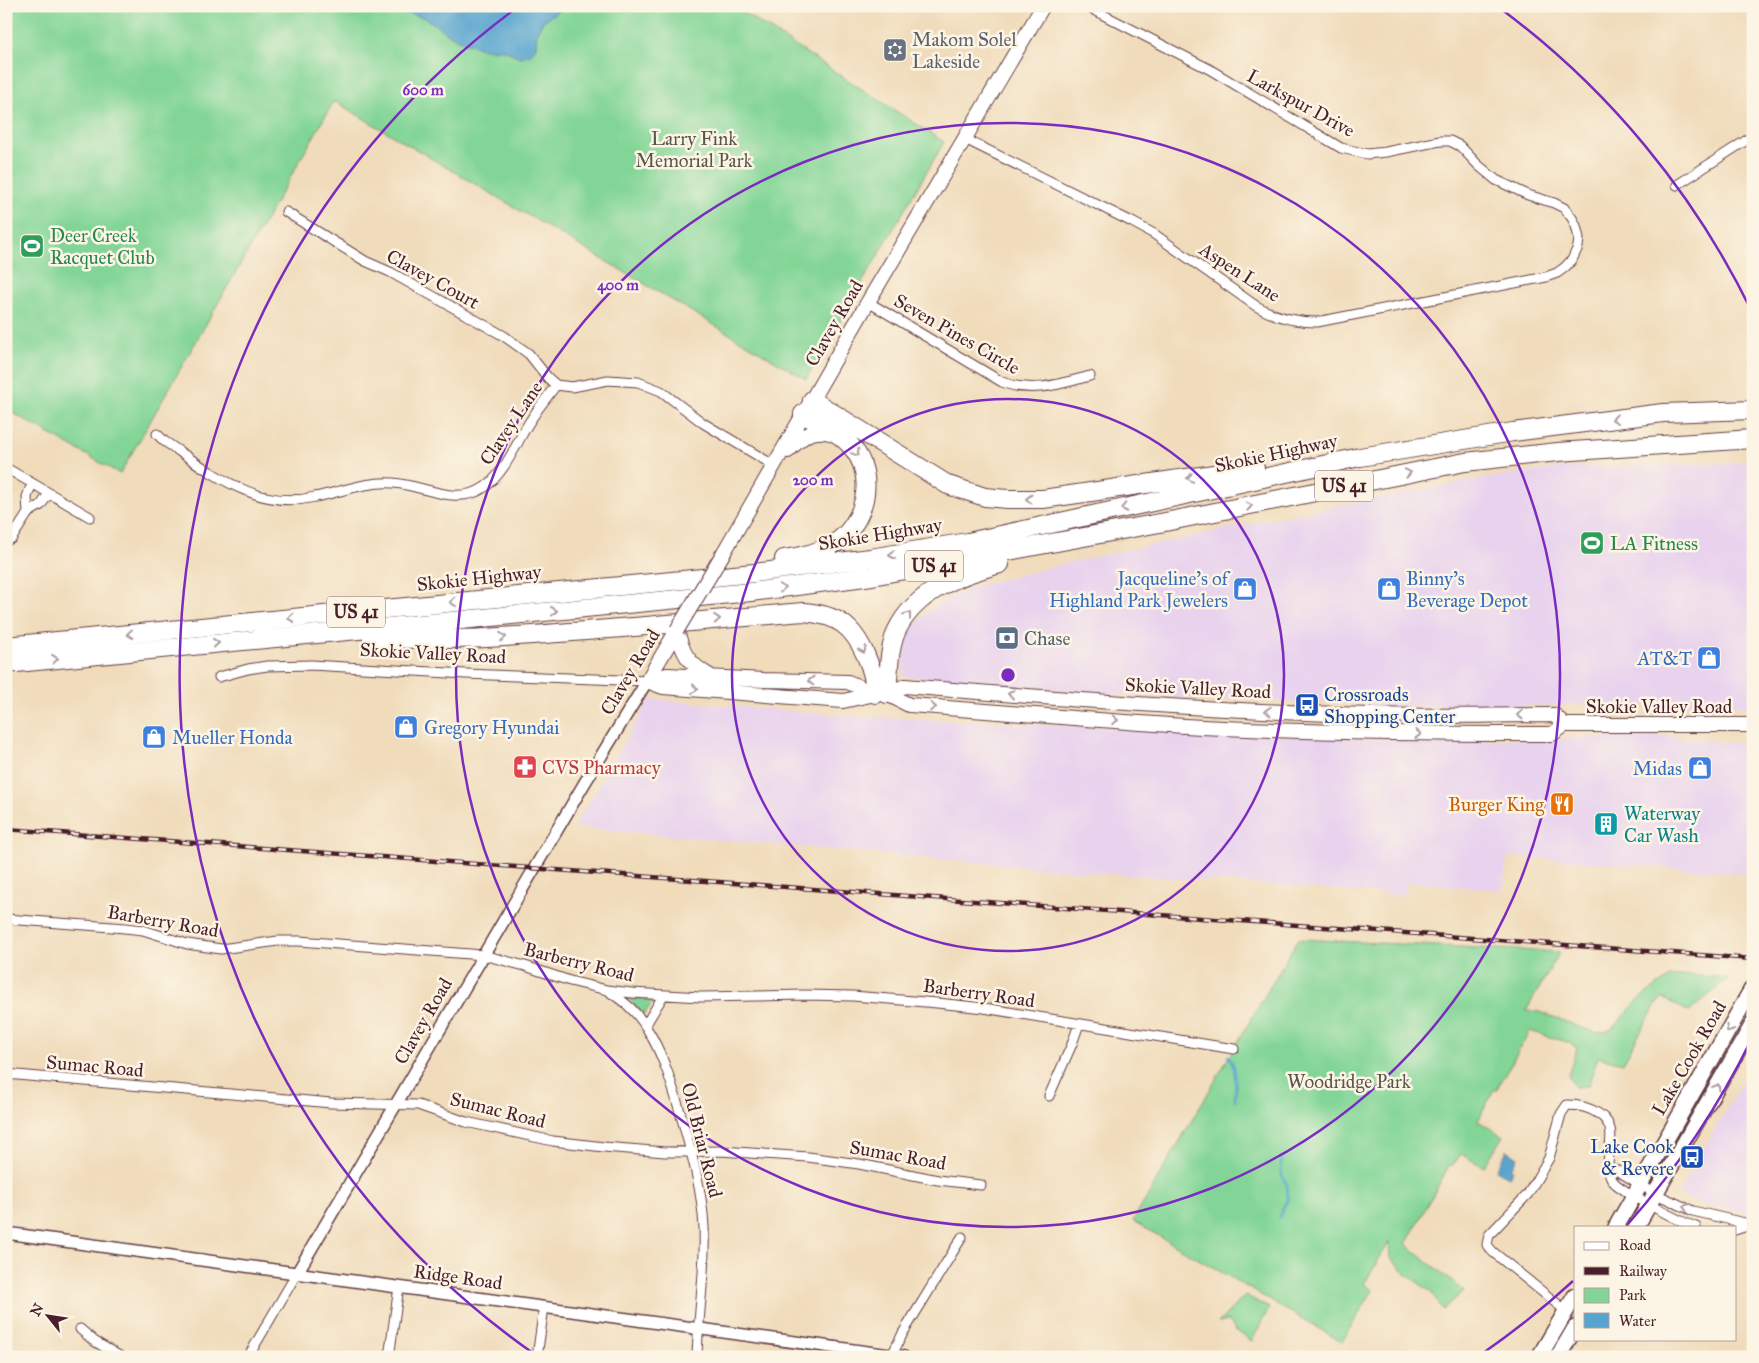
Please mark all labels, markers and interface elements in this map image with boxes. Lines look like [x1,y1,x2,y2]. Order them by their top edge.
place label: Makom Solel Lakeside [912,28,1017,73]
synagogue icon: Makom Solel Lakeside [882,37,908,63]
street label: Larkspur Drive [1243,64,1359,142]
text: 600 m [403,81,444,99]
park label: Larry Fink Memorial Park [636,127,753,172]
place label: Deer Creek Racquet Club [50,224,155,270]
sports icon: Deer Creek Racquet Club [19,233,45,259]
street label: Aspen Lane [1194,237,1285,307]
street label: Clavey Court [383,244,484,314]
street label: Clavey Road [800,275,868,370]
text: 400 m [597,276,639,295]
street label: Seven Pines Circle [890,289,1024,379]
street label: Clavey Lane [475,377,547,469]
one-way arrow [1611,413,1619,424]
street label: Skokie Highway [1212,429,1341,478]
one-way arrow [849,448,859,457]
one-way arrow [1404,469,1413,479]
text: 200 m [793,471,834,489]
road number: US 41 [1315,471,1373,502]
one-way arrow [1186,472,1194,483]
one-way arrow [1025,494,1032,504]
one-way arrow [1244,501,1253,511]
one-way arrow [1120,502,1129,512]
street label: Skokie Highway [816,513,945,556]
sports icon: LA Fitness [1579,530,1605,556]
place label: LA Fitness [1610,532,1698,555]
one-way arrow [888,549,897,559]
road number: US 41 [905,550,963,582]
street label: Skokie Highway [416,560,544,597]
place label: Jacqueline's of Highland Park Jewelers [1049,567,1231,613]
place label: Binny's Beverage Depot [1406,567,1528,613]
shop icon: Jacqueline's of Highland Park Jewelers [1232,576,1258,602]
shop icon: Binny's Beverage Depot [1376,576,1402,602]
one-way arrow [778,583,787,593]
road number: US 41 [327,596,385,628]
one-way arrow [449,597,457,608]
one-way arrow [550,606,558,617]
one-way arrow [287,612,295,623]
one-way arrow [902,612,910,621]
one-way arrow [713,614,721,625]
street label: Clavey Road [595,624,665,719]
bank icon: Chase [994,625,1020,651]
place label: Chase [1024,627,1070,650]
one-way arrow [125,628,133,639]
one-way arrow [499,631,507,642]
one-way arrow [213,638,221,649]
street label: Skokie Valley Road [359,638,507,668]
one-way arrow [857,645,868,654]
shop icon: AT&T [1696,645,1722,671]
place label: AT&T [1637,647,1692,670]
one-way arrow [51,654,59,665]
centre of rings [999,666,1017,684]
street label: Skokie Valley Road [1124,673,1272,703]
one-way arrow [807,676,815,687]
place label: Crossroads Shopping Center [1324,683,1456,729]
one-way arrow [691,684,699,695]
one-way arrow [1006,689,1014,700]
bus stop icon: Crossroads Shopping Center [1294,692,1320,718]
street label: Skokie Valley Road [1586,695,1733,718]
one-way arrow [929,701,937,712]
one-way arrow [1264,705,1272,716]
one-way arrow [1516,710,1524,720]
shop icon: Gregory Hyundai [393,714,419,740]
one-way arrow [1112,715,1120,726]
place label: Gregory Hyundai [424,716,560,740]
shop icon: Mueller Honda [141,724,167,750]
place label: Mueller Honda [172,726,294,749]
one-way arrow [1414,729,1422,739]
pharmacy icon: CVS Pharmacy [512,754,538,780]
shop icon: Midas [1687,755,1713,781]
place label: CVS Pharmacy [542,756,662,779]
place label: Midas [1633,757,1682,780]
restaurant icon: Burger King [1549,791,1575,817]
place label: Burger King [1448,793,1544,817]
place label: Waterway Car Wash [1624,802,1701,847]
building icon: Waterway Car Wash [1593,811,1619,837]
street label: Barberry Road [106,900,221,942]
street label: Barberry Road [522,937,637,987]
street label: Clavey Road [389,973,457,1068]
street label: Barberry Road [922,974,1037,1012]
street label: Lake Cook Road [1647,996,1731,1119]
one-way arrow [1725,1024,1735,1033]
street label: Sumac Road [45,1050,145,1082]
park label: Woodridge Park [1287,1070,1411,1094]
street label: Old Briar Road [677,1080,728,1200]
one-way arrow [1711,1084,1721,1093]
street label: Sumac Road [448,1087,549,1133]
street label: Sumac Road [848,1135,949,1175]
place label: Lake Cook & Revere [1590,1135,1674,1180]
bus stop icon: Lake Cook & Revere [1679,1144,1705,1170]
one-way arrow [1682,1203,1691,1214]
legend [1574,1226,1736,1340]
text: Road [1619,1236,1651,1254]
street label: Ridge Road [412,1259,504,1296]
text: Railway [1619,1262,1668,1280]
text: Park [1619,1286,1646,1304]
north arrow [22,1290,72,1340]
text: N [27,1300,48,1319]
text: Water [1619,1312,1656,1330]

